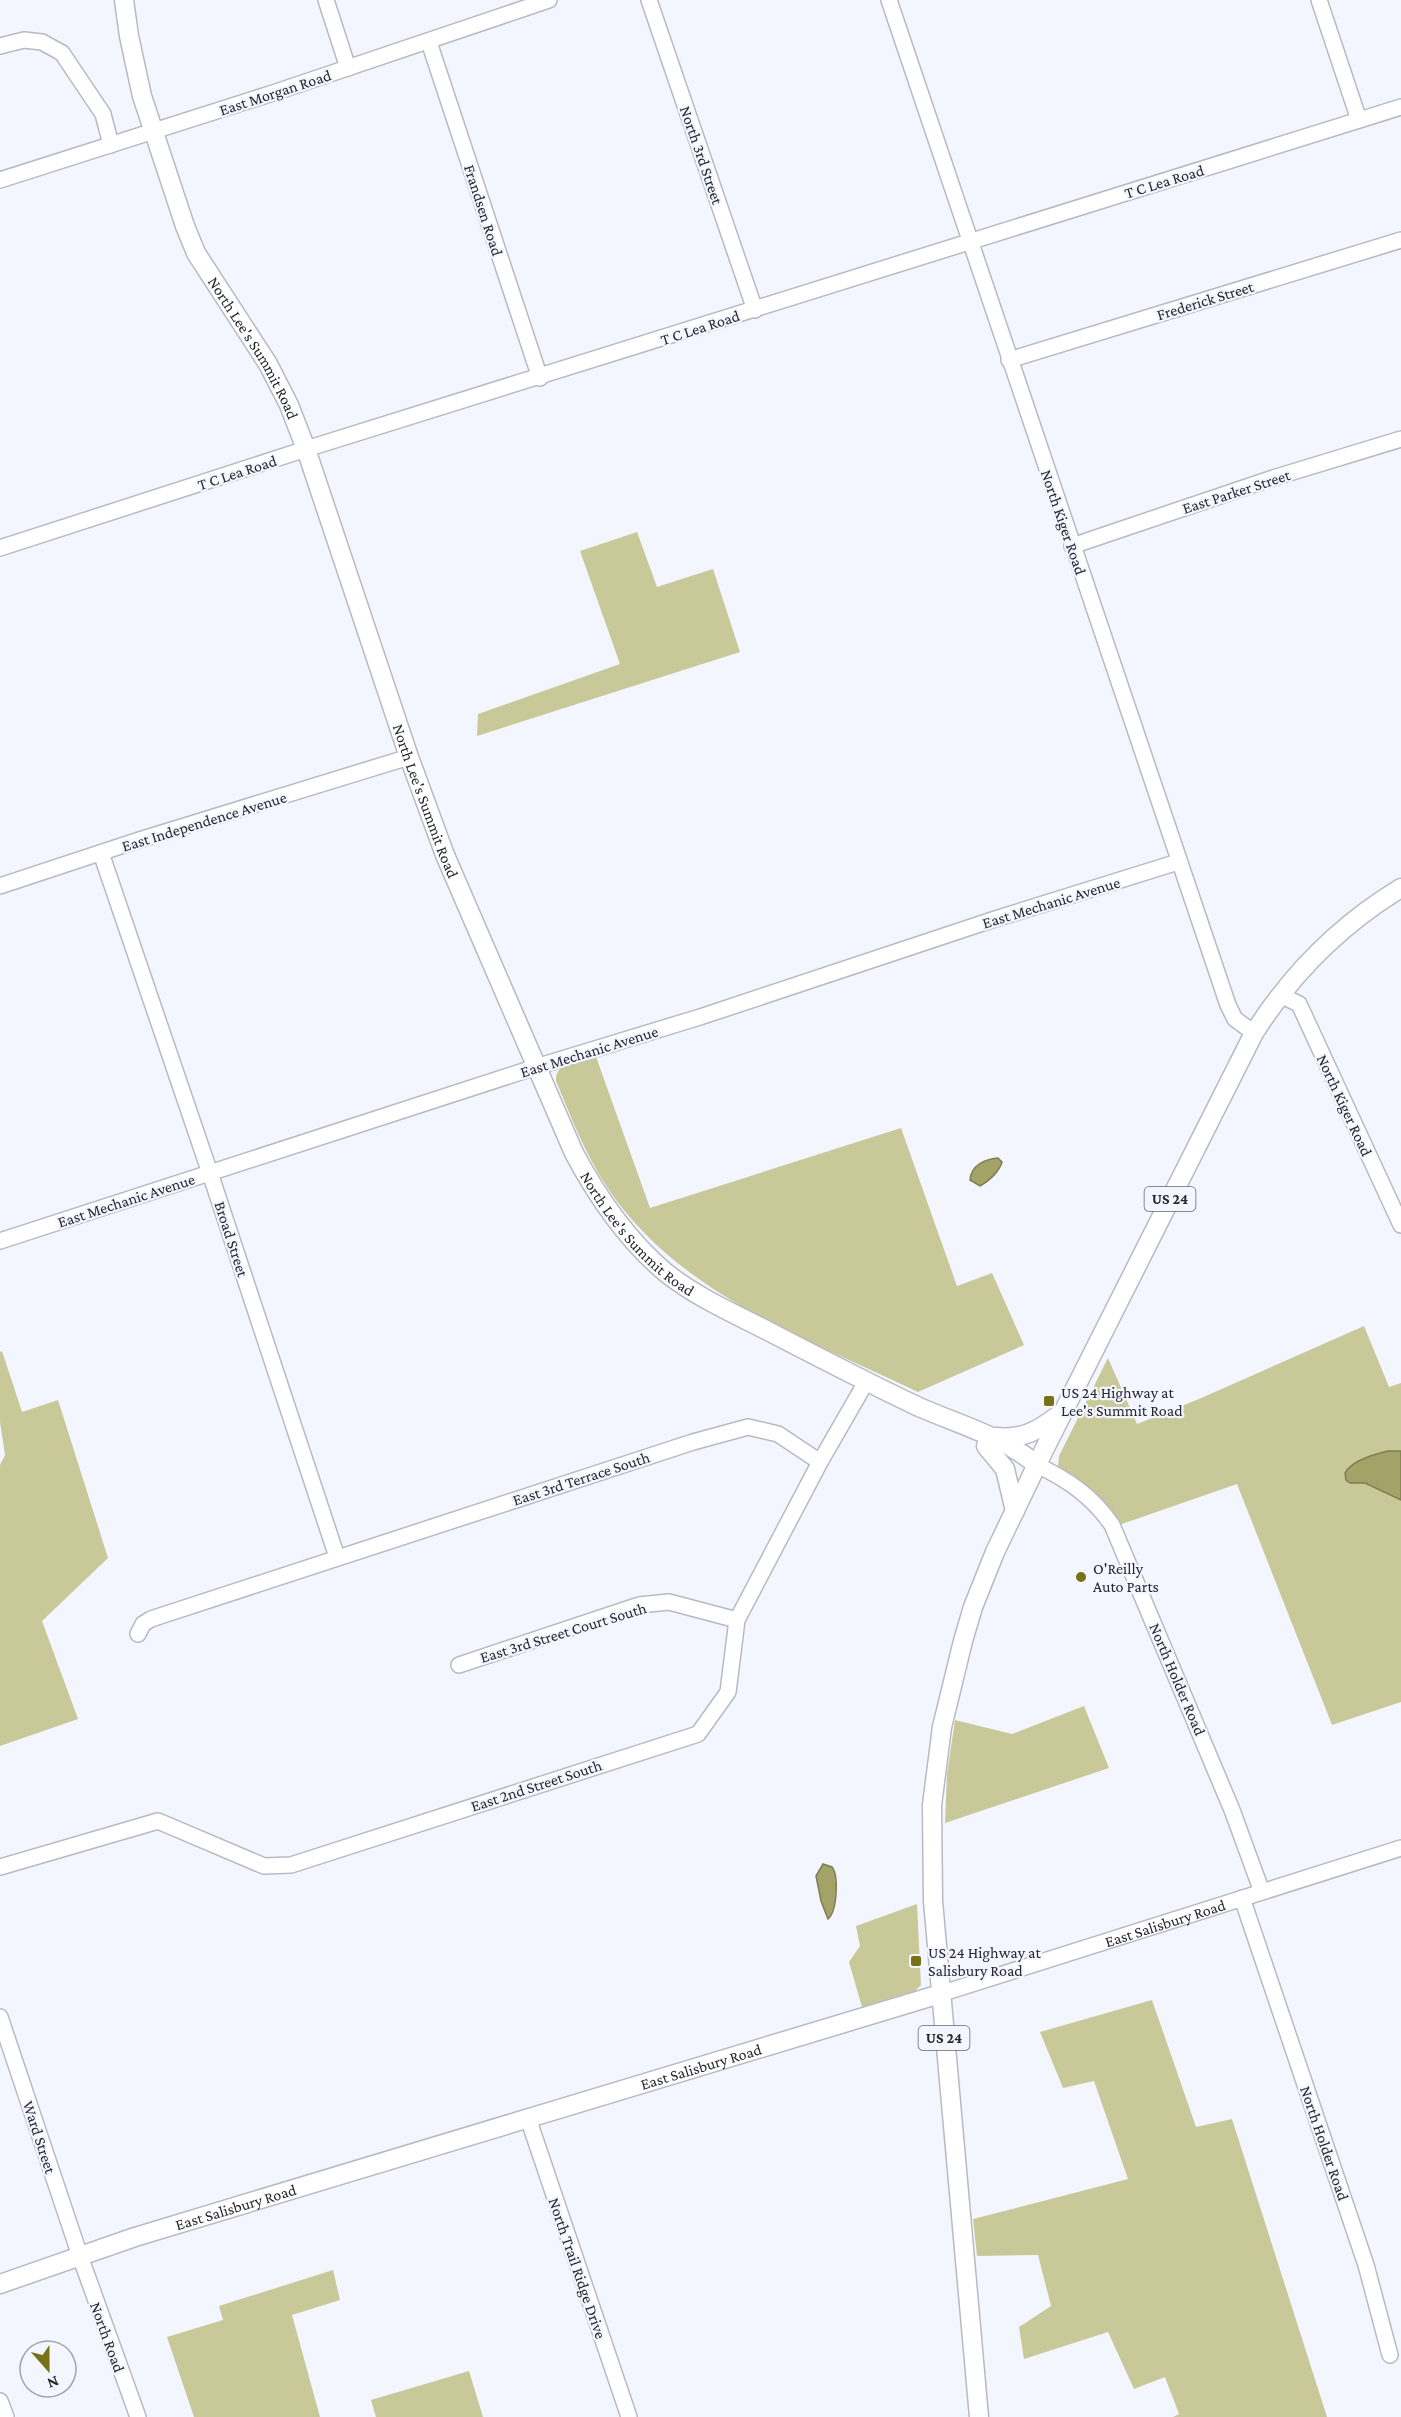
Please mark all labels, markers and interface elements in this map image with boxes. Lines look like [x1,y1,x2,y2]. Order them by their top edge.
street label: East Morgan Road [217,66,334,119]
street label: North 3rd Street [677,104,727,207]
street label: T C Lea Road [1122,161,1206,202]
street label: Frandsen Road [461,162,506,258]
street label: North Lee's Summit Road [205,274,302,422]
street label: Frederick Street [1155,277,1256,323]
street label: T C Lea Road [659,307,742,348]
street label: T C Lea Road [196,452,279,493]
street label: East Parker Street [1180,466,1293,517]
street label: North Kiger Road [1037,467,1090,578]
street label: North Lee's Summit Road [390,722,462,881]
street label: East Independence Avenue [120,788,289,856]
street label: East Mechanic Avenue [980,873,1122,932]
street label: East Mechanic Avenue [518,1022,660,1081]
street label: North Kiger Road [1313,1052,1376,1160]
street label: North Lee's Summit Road [577,1169,698,1300]
street label: East Mechanic Avenue [55,1170,197,1231]
road number: US 24 [1144,1187,1196,1211]
street label: Broad Street [211,1199,252,1280]
place label: US 24 Highway at Lee's Summit Road [1061,1384,1183,1419]
marker: US 24 Highway at Lee's Summit Road [1042,1394,1056,1408]
street label: East 3rd Terrace South [511,1448,652,1509]
place label: O'Reilly Auto Parts [1093,1560,1159,1595]
marker: O'Reilly Auto Parts [1074,1570,1088,1584]
street label: East 3rd Street Court South [478,1599,649,1666]
street label: North Holder Road [1146,1621,1209,1738]
street label: East 2nd Street South [469,1756,604,1815]
street label: East Salisbury Road [1103,1896,1228,1950]
place label: US 24 Highway at Salisbury Road [928,1944,1041,1980]
marker: US 24 Highway at Salisbury Road [909,1954,923,1968]
road number: US 24 [918,2026,970,2050]
street label: East Salisbury Road [639,2040,764,2093]
street label: North Holder Road [1297,2084,1352,2203]
street label: Ward Street [20,2099,60,2176]
street label: East Salisbury Road [173,2181,299,2233]
street label: North Trail Ridge Drive [544,2196,610,2341]
street label: North Road [87,2300,128,2375]
north arrow [18,2339,78,2399]
text: N [45,2373,61,2392]

